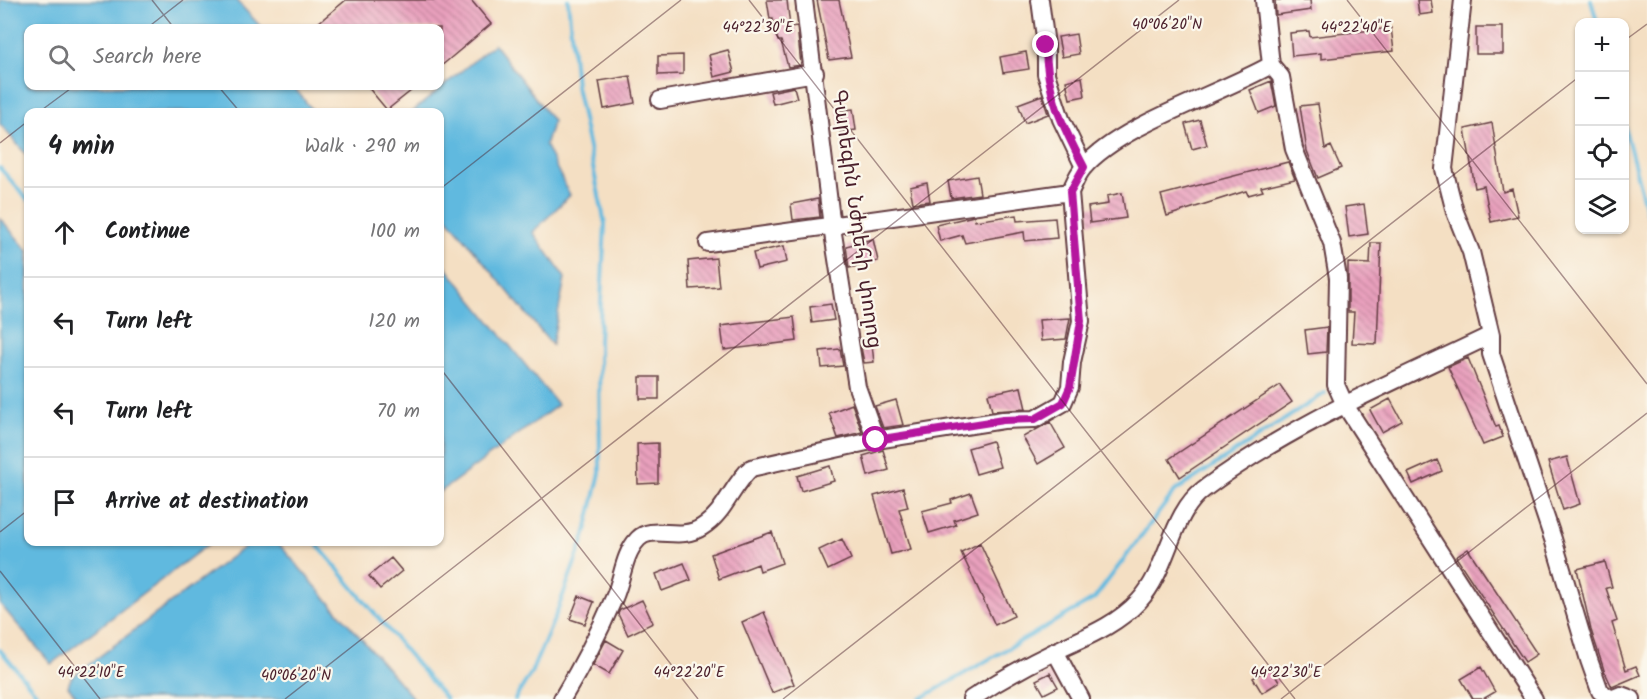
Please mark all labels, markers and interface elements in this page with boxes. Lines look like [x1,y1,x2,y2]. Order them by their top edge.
text: 40°06'20"N [1132,13,1202,37]
text: 44°22'30"E [722,16,795,40]
text: 44°22'40"E [1321,16,1393,40]
map controls [1575,18,1629,234]
button: + [1575,18,1629,72]
search box [24,24,444,90]
route end [1032,31,1058,57]
text: Search here [93,40,201,75]
icon: search [45,41,78,74]
button: − [1575,72,1629,126]
street label: Գարեգին Նժդեհի փողոց [821,87,891,351]
text: 4 min [48,126,115,168]
button: locate [1575,126,1629,180]
text: Walk · 290 m [305,131,420,163]
button: layers [1575,180,1629,234]
text: Continue [105,215,190,250]
icon: ahead [48,216,81,249]
text: 100 m [370,216,420,248]
text: Turn left [105,305,192,340]
icon: left [48,306,81,339]
text: 120 m [368,306,420,338]
text: Turn left [105,395,192,430]
icon: left [48,396,81,429]
text: 70 m [377,396,420,428]
route start [862,426,888,452]
text: Arrive at destination [105,485,308,520]
icon: arrive [48,486,81,519]
text: 44°22'10"E [57,661,126,685]
text: 44°22'20"E [653,661,726,685]
text: 44°22'30"E [1250,661,1323,685]
text: 40°06'20"N [261,664,331,688]

